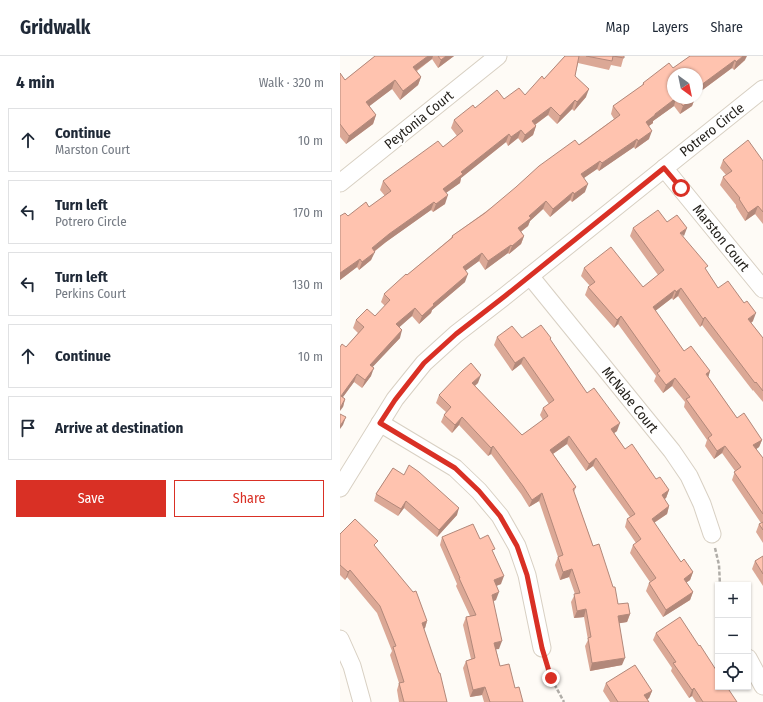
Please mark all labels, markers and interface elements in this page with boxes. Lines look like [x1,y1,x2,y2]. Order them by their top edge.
text: Gridwalk [20,16,90,39]
text: Map [606,19,630,36]
text: Layers [652,19,688,36]
text: Share [710,19,743,36]
north arrow [667,68,703,104]
text: 4 min [16,72,55,93]
text: Walk · 320 m [259,75,324,90]
street label: Peytonia Court [381,87,457,153]
street label: Potrero Circle [676,100,748,160]
text: Continue [55,124,111,142]
icon: ahead [17,129,39,151]
text: 10 m [298,133,323,148]
text: Marston Court [55,142,130,157]
route start [672,179,690,197]
text: Turn left [55,196,108,214]
icon: left [17,201,39,223]
street label: Marston Court [689,201,753,275]
text: 170 m [293,205,323,220]
text: Potrero Circle [55,214,127,229]
text: Turn left [55,268,108,286]
icon: left [17,273,39,295]
text: 130 m [292,277,323,292]
text: Perkins Court [55,286,126,301]
icon: ahead [17,345,39,367]
text: Continue [55,347,111,365]
text: 10 m [298,349,323,364]
street label: McNabe Court [598,364,662,437]
icon: arrive [17,417,39,439]
text: Arrive at destination [55,419,183,437]
button: Save [16,480,166,517]
button: Share [174,480,324,517]
map controls [715,582,751,690]
button: + [715,582,751,618]
button: − [715,618,751,654]
button: locate [715,654,751,690]
route end [542,669,560,687]

